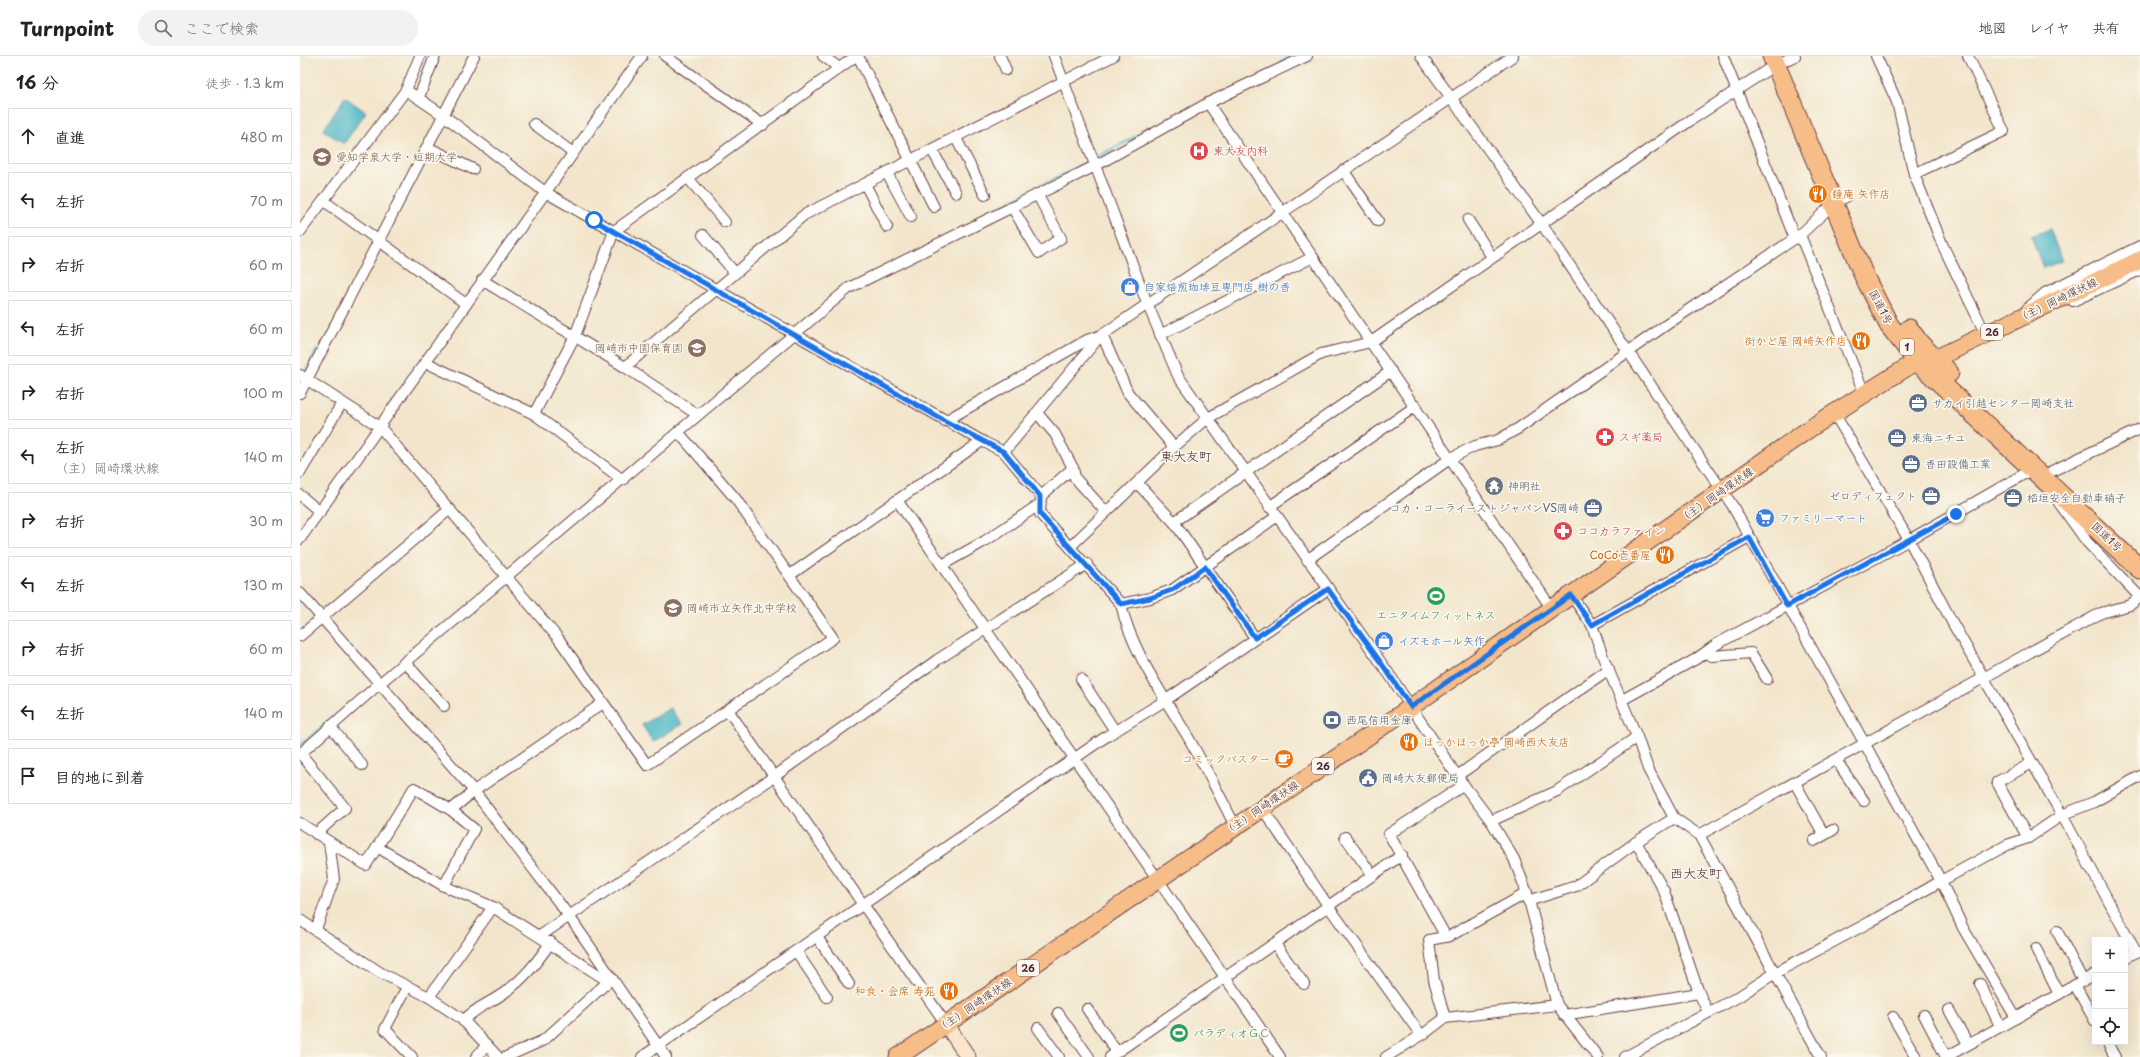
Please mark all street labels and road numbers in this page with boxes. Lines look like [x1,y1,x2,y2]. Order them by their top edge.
street label: （主）岡崎環状線 [2014,273,2100,326]
street label: 国道1号 [1865,286,1898,328]
road number: 26 [1981,324,2003,340]
road number: 1 [1900,339,1914,355]
street label: （主）岡崎環状線 [1675,462,1757,527]
street label: 国道1号 [2088,517,2127,556]
road number: 26 [1312,758,1334,774]
street label: （主）岡崎環状線 [1219,776,1302,839]
road number: 26 [1017,960,1039,976]
street label: （主）岡崎環状線 [932,973,1015,1036]

